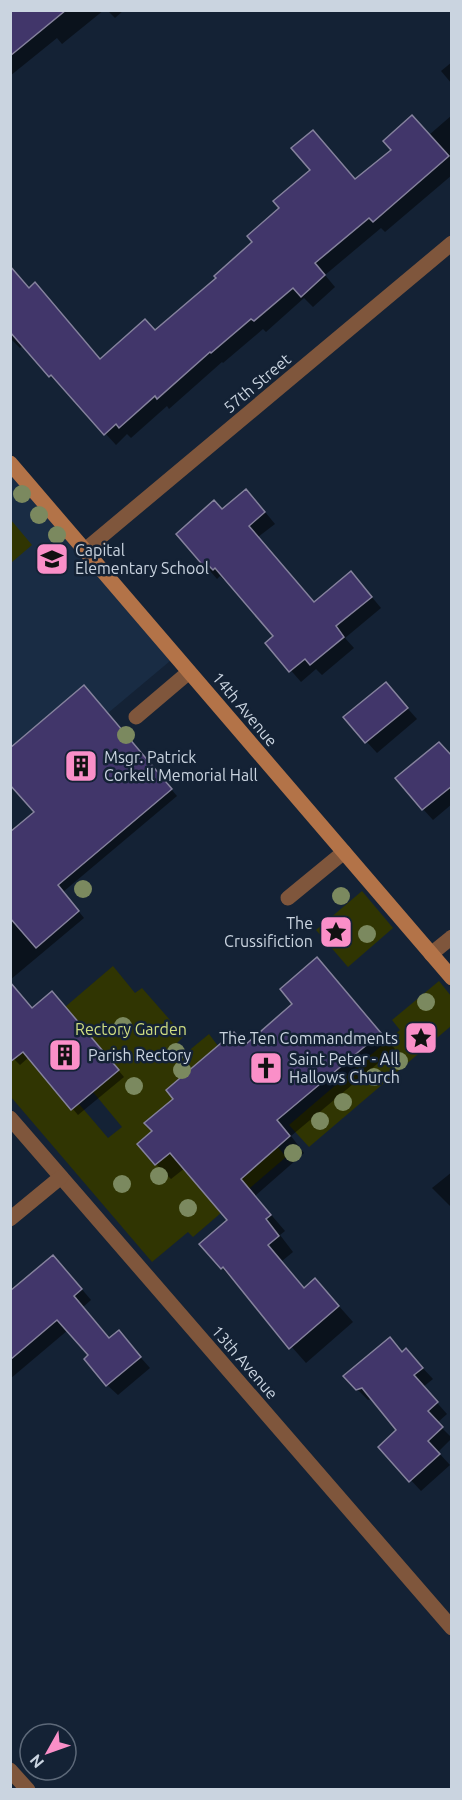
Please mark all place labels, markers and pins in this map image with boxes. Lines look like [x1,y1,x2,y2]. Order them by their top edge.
school or university icon: Capital Elementary School [34,541,70,577]
place label: Capital Elementary School [75,541,209,577]
building icon: Msgr. Patrick Corkell Memorial Hall [63,748,99,784]
place label: Msgr. Patrick Corkell Memorial Hall [104,748,258,784]
place label: The Crussifiction [224,914,313,950]
place icon: The Crussifiction [318,914,354,950]
place icon: The Ten Commandments [403,1020,439,1056]
place label: The Ten Commandments [219,1029,398,1047]
building icon: Parish Rectory [47,1037,83,1073]
place label: Parish Rectory [88,1046,192,1064]
church icon: Saint Peter - All Hallows Church [248,1050,284,1086]
place label: Saint Peter - All Hallows Church [289,1050,400,1086]

